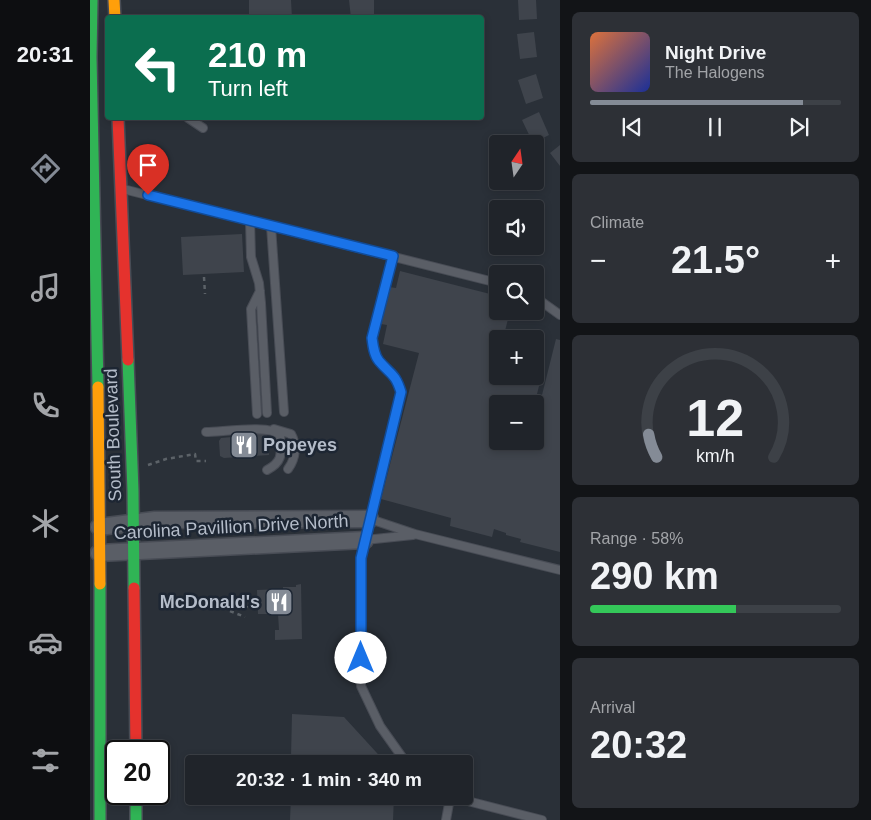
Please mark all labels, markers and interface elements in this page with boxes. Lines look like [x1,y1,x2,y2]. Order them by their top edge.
icon: left [125,35,190,100]
text: 210 m [208,35,307,74]
text: 20:31 [17,42,73,67]
text: Night Drive [665,42,766,63]
text: The Halogens [665,64,765,81]
text: Turn left [208,76,288,101]
icon: previous [618,113,646,141]
icon: pause [701,113,729,141]
icon: next [785,113,813,141]
north arrow [489,135,544,190]
map controls [489,135,544,450]
pin [127,144,169,195]
icon: directions [28,151,63,186]
icon: arrive [134,151,162,179]
button: sound [489,200,544,255]
text: Climate [590,214,644,231]
text: 21.5° [671,239,760,281]
text: − [590,245,606,276]
text: + [825,245,841,276]
button: search [489,265,544,320]
icon: music [28,270,63,305]
button: + [489,330,544,385]
street label: South Boulevard [101,368,125,502]
icon: phone [28,388,63,423]
text: 12 [687,389,744,447]
button: − [489,395,544,450]
restaurant icon: Popeyes [229,430,259,460]
place label: Popeyes [263,435,337,455]
text: km/h [696,446,735,466]
icon: climate [28,506,63,541]
street label: Carolina Pavillion Drive North [113,511,349,543]
text: Range · 58% [590,530,683,547]
text: 290 km [590,555,719,597]
restaurant icon: McDonald's [264,587,294,617]
place label: McDonald's [160,592,260,612]
icon: car [28,625,63,660]
position arrow [334,631,386,683]
text: Arrival [590,699,635,716]
text: 20:32 [590,724,687,766]
speed limit sign: 20 [105,740,170,805]
icon: filters [28,743,63,778]
text: 20:32 · 1 min · 340 m [236,769,422,790]

